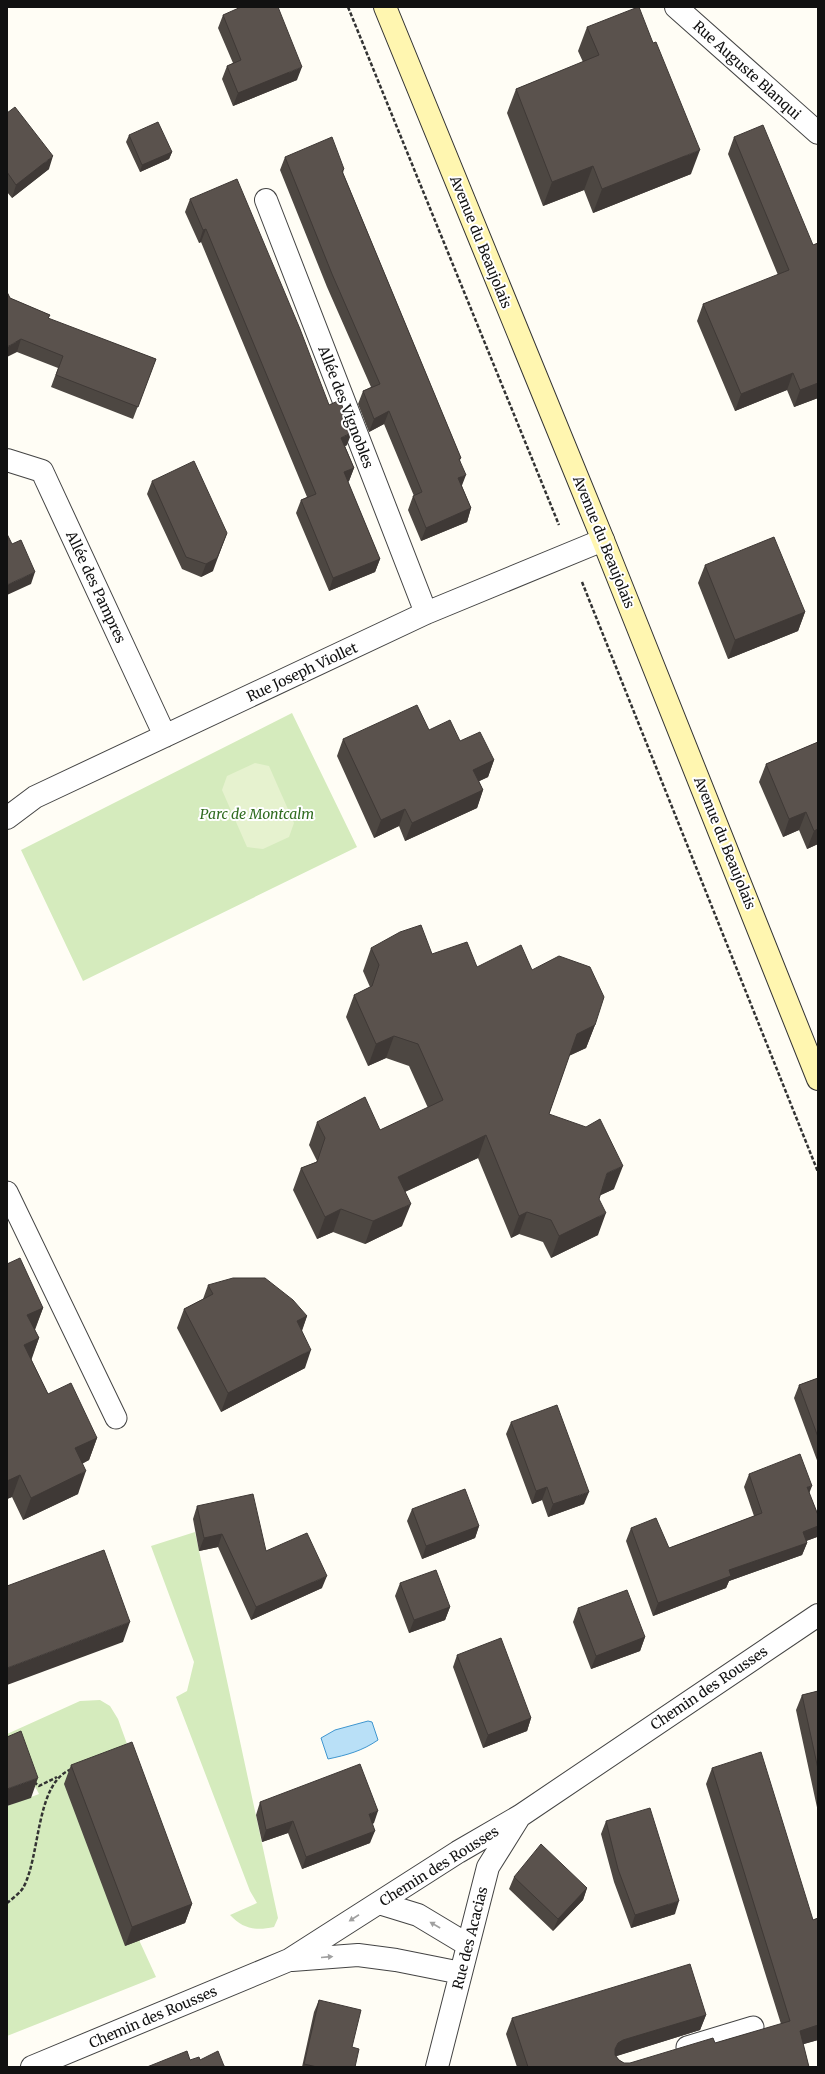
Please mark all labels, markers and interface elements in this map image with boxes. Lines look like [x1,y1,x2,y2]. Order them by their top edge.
street label: Rue Auguste Blanqui [689,17,805,123]
street label: Avenue du Beaujolais [446,172,516,311]
street label: Allée des Vignobles [314,342,378,471]
street label: Avenue du Beaujolais [569,472,639,611]
street label: Allée des Pampres [62,527,130,646]
street label: Rue Joseph Viollet [244,638,361,706]
street label: Avenue du Beaujolais [690,773,760,912]
park label: Parc de Montcalm [200,805,314,823]
street label: Chemin des Rousses [647,1642,771,1734]
street label: Chemin des Rousses [376,1822,502,1910]
street label: Rue des Acacias [449,1885,492,1991]
one-way arrow [348,1915,360,1922]
one-way arrow [429,1922,441,1929]
one-way arrow [321,1954,333,1961]
street label: Chemin des Rousses [86,1982,220,2052]

